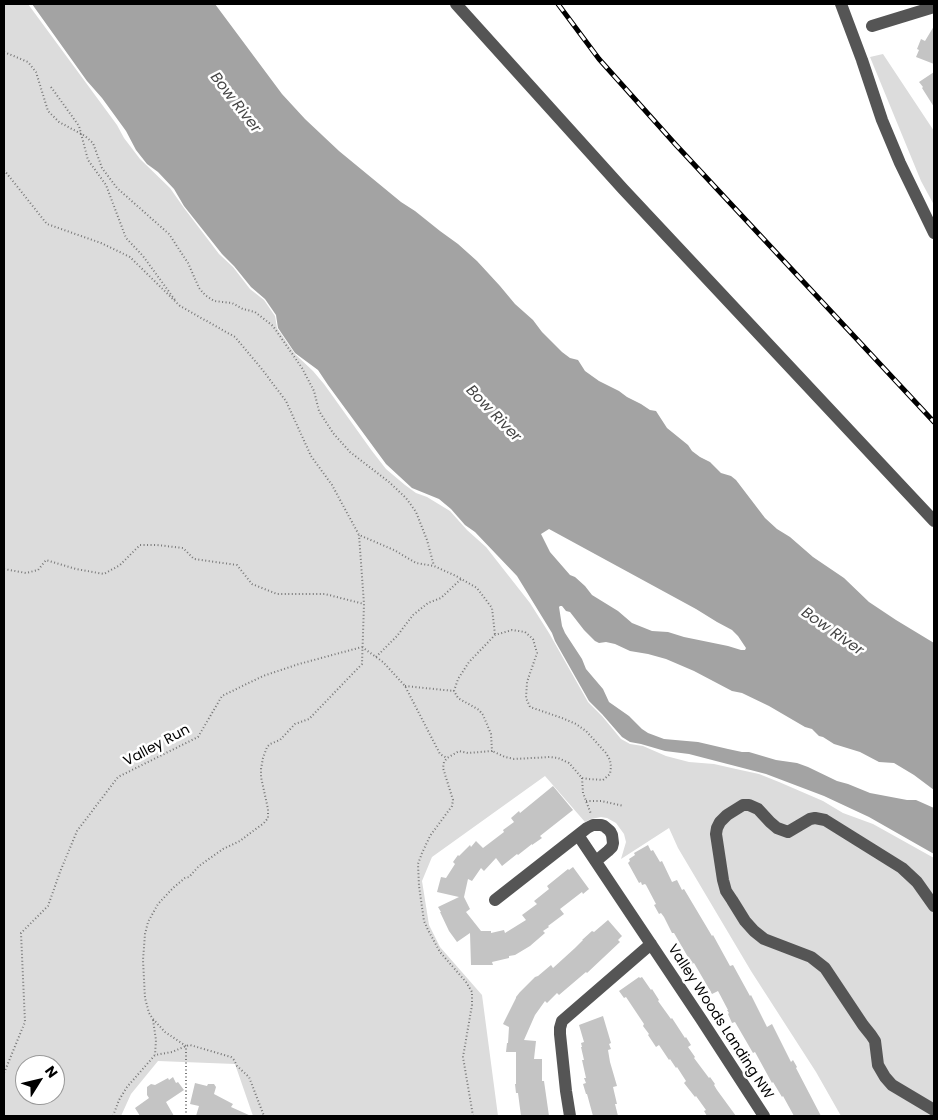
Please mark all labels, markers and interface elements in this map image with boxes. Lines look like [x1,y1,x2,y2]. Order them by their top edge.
water label: Bow River [206,69,264,137]
water label: Bow River [462,382,524,446]
water label: Bow River [797,604,867,660]
street label: Valley Run [121,722,193,770]
street label: Valley Woods Landing NW [664,941,776,1103]
north arrow [15,1055,65,1105]
text: N [40,1062,63,1082]

